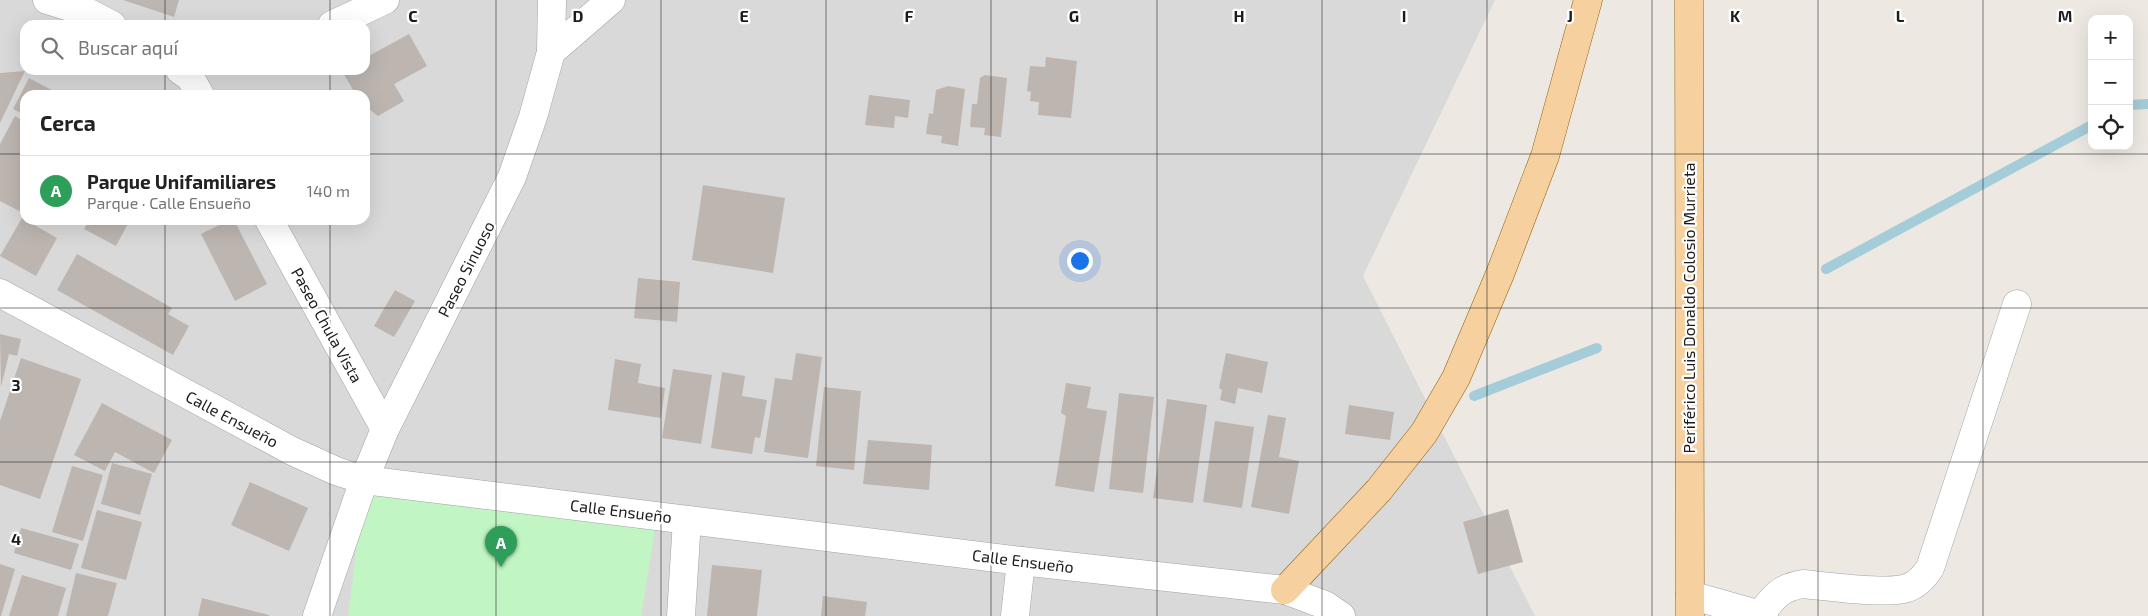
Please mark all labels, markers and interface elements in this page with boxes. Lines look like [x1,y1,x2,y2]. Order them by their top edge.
text: C [408,6,418,25]
text: D [573,6,584,25]
text: E [739,6,749,25]
text: F [905,6,914,25]
text: G [1069,6,1079,25]
text: H [1233,6,1245,25]
text: I [1402,6,1406,25]
text: J [1567,6,1573,25]
text: K [1730,6,1741,25]
text: L [1896,6,1905,25]
text: M [2058,6,2072,25]
map controls [2088,15,2133,150]
button: + [2088,15,2133,60]
search box [20,20,370,75]
icon: search [38,34,66,62]
text: Buscar aquí [78,36,178,59]
button: − [2088,60,2133,105]
button: locate [2088,105,2133,150]
text: Cerca [40,110,96,135]
street label: Periférico Luis Donaldo Colosio Murrieta [1679,162,1698,454]
text: Parque Unifamiliares [87,170,276,193]
text: A [51,181,61,200]
text: 140 m [307,181,350,200]
text: Parque · Calle Ensueño [87,193,251,212]
street label: Paseo Sinuoso [433,218,498,320]
your location [1067,248,1093,274]
street label: Paseo Chula Vista [288,264,367,386]
text: 3 [11,375,21,394]
street label: Calle Ensueño [183,386,282,451]
street label: Calle Ensueño [569,495,673,526]
pin: A [485,526,517,567]
text: 4 [11,529,21,548]
street label: Calle Ensueño [971,545,1075,576]

